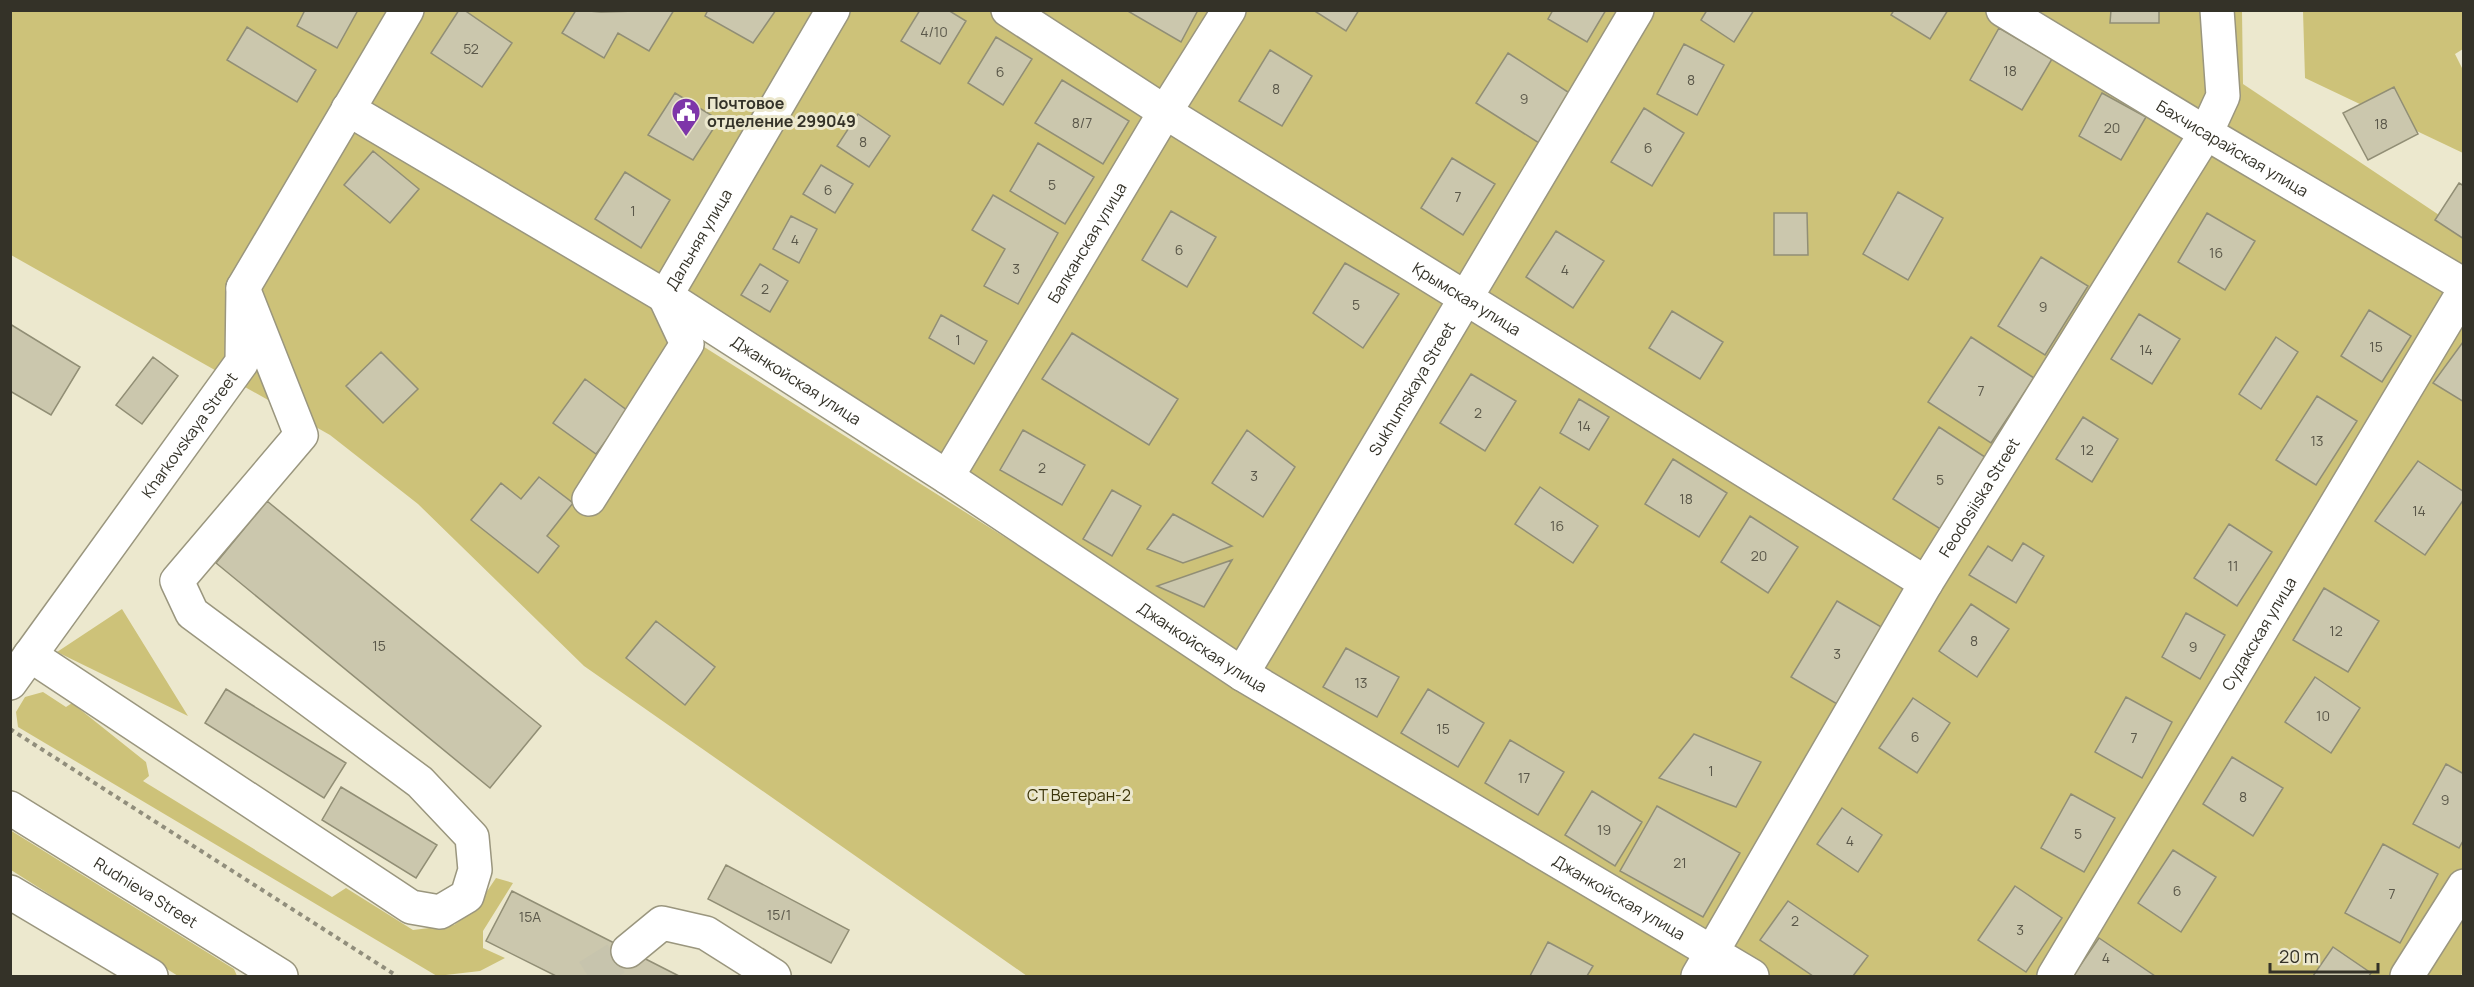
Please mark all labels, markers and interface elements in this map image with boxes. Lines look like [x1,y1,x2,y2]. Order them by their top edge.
house number: 4/10 [920,22,948,41]
house number: 52 [463,39,479,58]
house number: 18 [2003,61,2017,80]
house number: 6 [996,62,1004,81]
house number: 8 [1687,70,1695,89]
house number: 8 [1272,79,1280,98]
house number: 9 [1520,89,1528,108]
place label: Почтовое отделение 299049 [707,92,856,132]
street label: Бахчисарайская улица [2153,95,2313,202]
public building icon: Почтовое отделение 299049 [670,96,702,138]
house number: 8/7 [1072,113,1092,132]
house number: 18 [2374,114,2388,133]
house number: 20 [2104,118,2120,137]
house number: 8 [859,132,867,151]
house number: 6 [1644,138,1652,157]
house number: 5 [1048,175,1056,194]
street label: Балканская улица [1042,178,1132,307]
house number: 6 [824,180,832,199]
street label: Дальняя улица [660,185,737,294]
house number: 7 [1454,187,1462,206]
house number: 1 [630,201,636,220]
house number: 4 [791,230,799,249]
house number: 6 [1175,240,1183,259]
house number: 16 [2209,243,2223,262]
street label: Крымская улица [1408,257,1525,341]
house number: 3 [1012,259,1020,278]
house number: 4 [1561,260,1569,279]
house number: 2 [761,279,769,298]
house number: 5 [1352,295,1360,314]
house number: 9 [2039,297,2047,316]
street label: Sukhumskaya Street [1363,318,1460,460]
street label: Джанкойская улица [727,330,866,430]
house number: 1 [955,330,961,349]
house number: 15 [2369,337,2383,356]
house number: 14 [2139,340,2153,359]
street label: Kharkovskaya Street [136,368,242,502]
house number: 7 [1977,381,1985,400]
house number: 2 [1474,403,1482,422]
house number: 14 [1577,416,1591,435]
house number: 13 [2310,431,2324,450]
street label: Feodosiiska Street [1934,434,2025,561]
house number: 12 [2080,440,2094,459]
house number: 2 [1038,458,1046,477]
house number: 3 [1250,466,1258,485]
house number: 5 [1936,470,1944,489]
house number: 18 [1679,489,1693,508]
house number: 14 [2412,501,2426,520]
house number: 16 [1550,516,1564,535]
house number: 20 [1751,546,1767,565]
house number: 11 [2228,556,2238,575]
street label: Судакская улица [2216,573,2301,695]
street label: Джанкойская улица [1134,597,1271,697]
house number: 12 [2329,621,2343,640]
house number: 8 [1970,631,1978,650]
house number: 15 [372,636,386,655]
house number: 9 [2189,637,2197,656]
house number: 3 [1833,644,1841,663]
house number: 13 [1354,673,1368,692]
house number: 10 [2316,706,2330,725]
house number: 15 [1436,719,1450,738]
house number: 6 [1911,727,1919,746]
house number: 7 [2130,728,2138,747]
house number: 1 [1708,761,1714,780]
house number: 17 [1518,768,1530,787]
park label: СТ Ветеран-2 [1027,784,1131,806]
house number: 8 [2239,787,2247,806]
house number: 9 [2441,790,2449,809]
house number: 19 [1597,820,1611,839]
house number: 5 [2074,824,2082,843]
house number: 4 [1846,831,1854,850]
street label: Джанкойская улица [1549,849,1689,945]
street label: Rudnieva Street [90,852,202,933]
house number: 21 [1673,853,1687,872]
house number: 6 [2173,881,2181,900]
house number: 7 [2388,884,2396,903]
house number: 15/1 [767,905,791,924]
house number: 15А [519,907,541,926]
house number: 2 [1791,911,1799,930]
house number: 3 [2016,920,2024,939]
scale bar [2270,936,2378,974]
text: 20 m [2279,944,2319,968]
house number: 4 [2102,948,2110,967]

